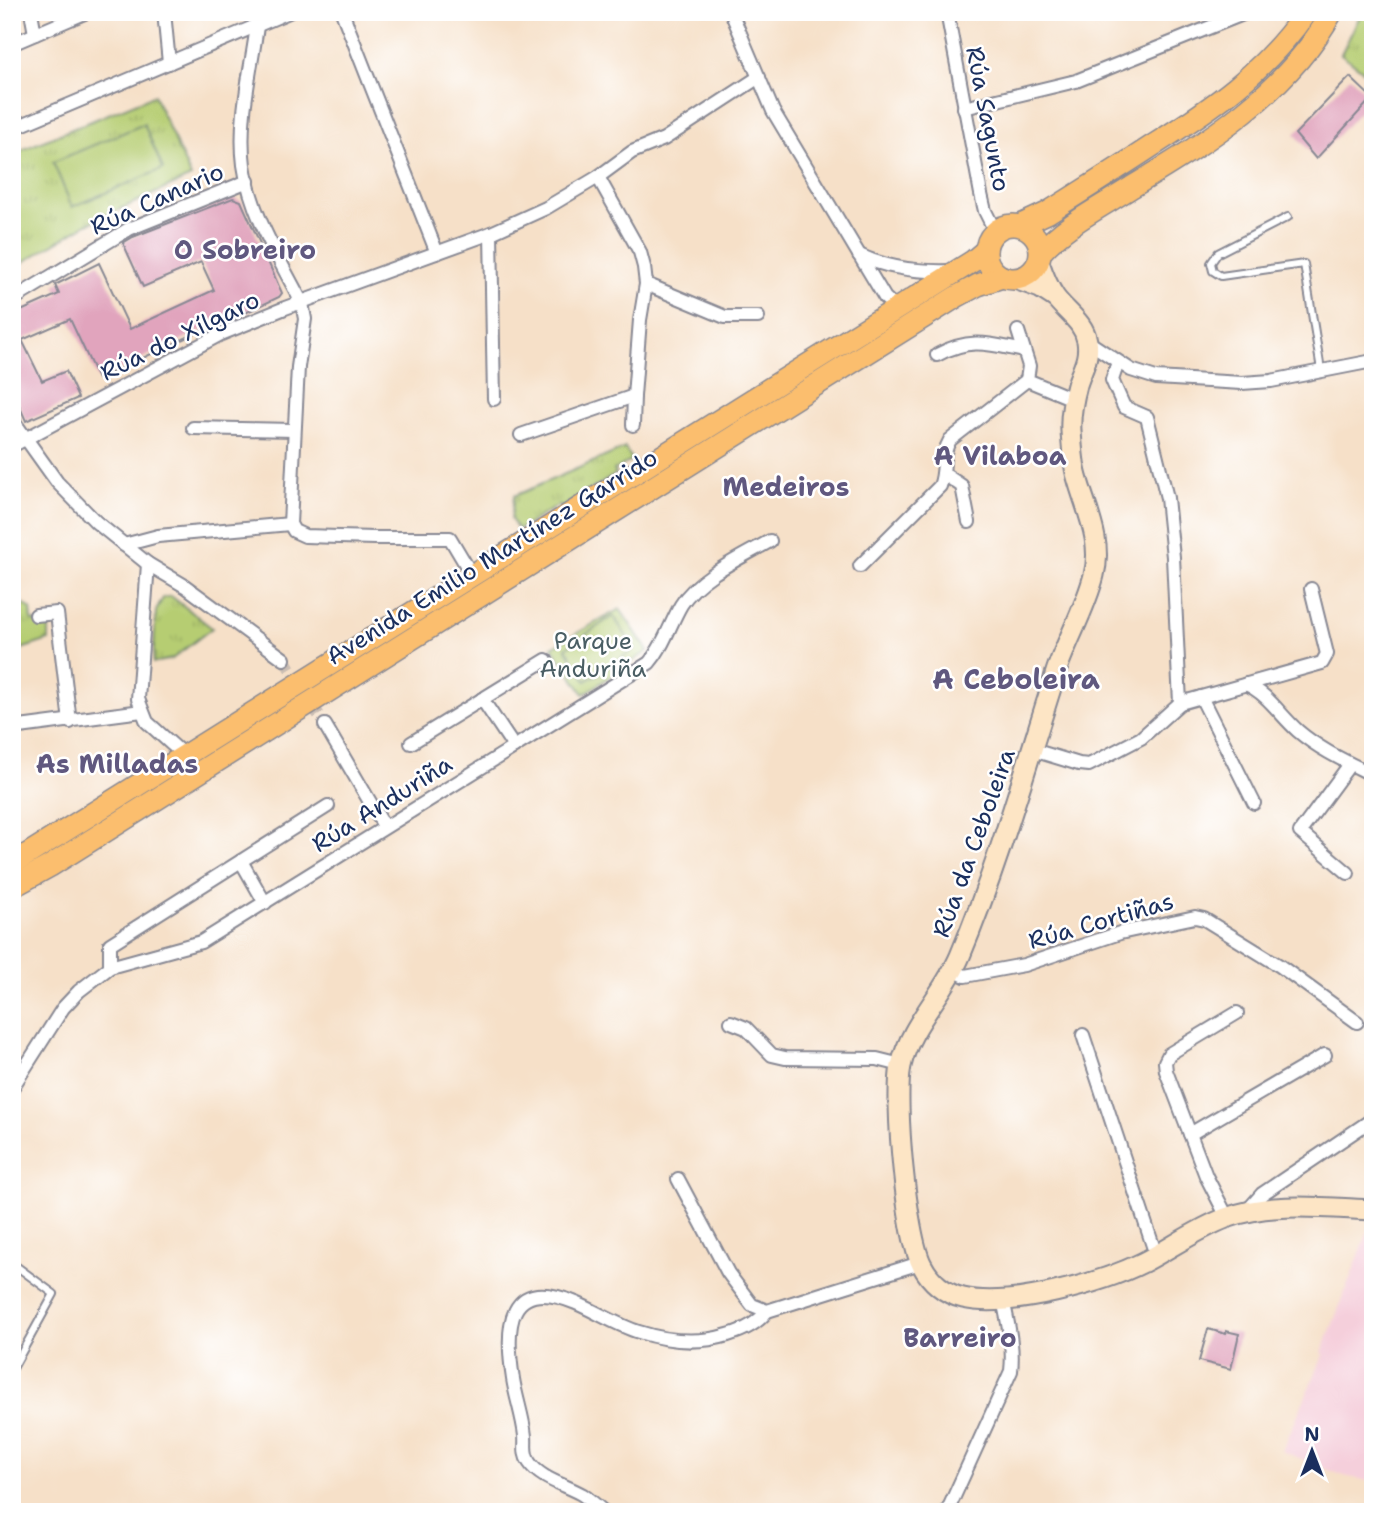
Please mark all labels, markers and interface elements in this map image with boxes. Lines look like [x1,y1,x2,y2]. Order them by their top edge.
street label: Rúa Sagunto [958,44,1018,194]
street label: Rúa Canario [85,155,229,243]
district label: O Sobreiro [174,232,316,267]
street label: Rúa do Xílgaro [95,284,265,388]
district label: A Vilaboa [934,438,1067,473]
street label: Avenida Emilio Martínez Garrido [320,441,664,673]
district label: Medeiros [723,469,849,504]
park label: Parque Anduriña [539,625,647,685]
district label: A Ceboleira [932,660,1100,698]
street label: Rúa da Ceboleira [925,744,1023,942]
district label: As Milladas [36,746,198,781]
street label: Rúa Anduriña [306,748,458,860]
street label: Rúa Cortiñas [1025,885,1177,957]
district label: Barreiro [903,1320,1017,1355]
north arrow [1276,1416,1346,1486]
text: N [1304,1422,1320,1447]

